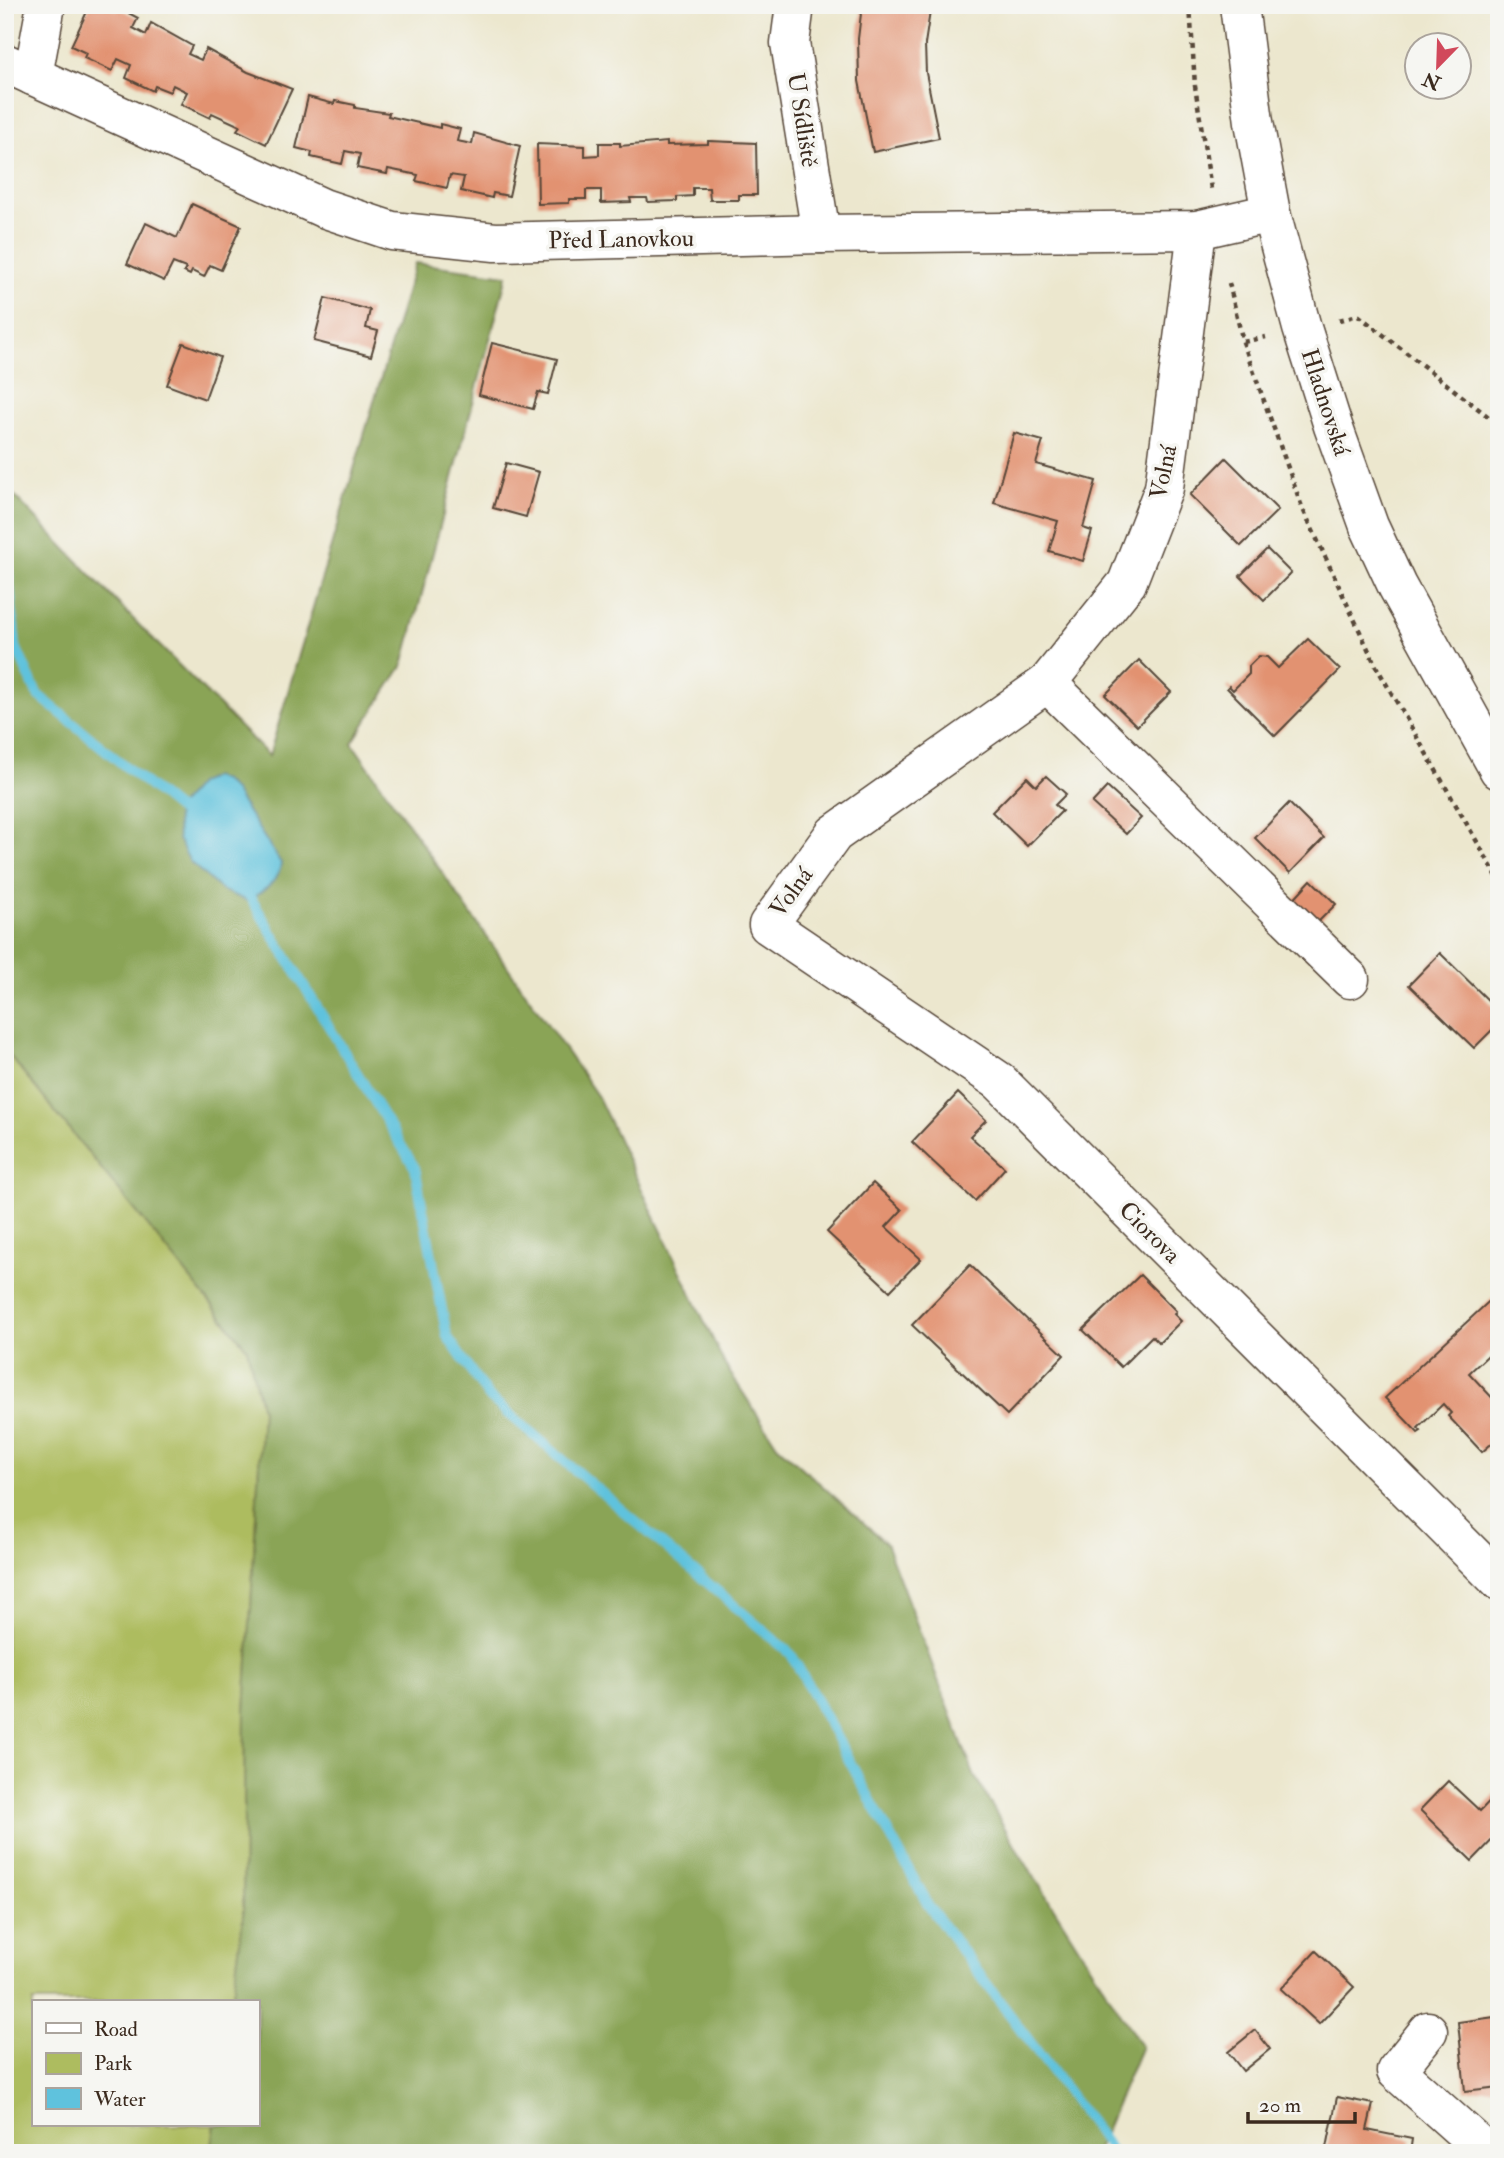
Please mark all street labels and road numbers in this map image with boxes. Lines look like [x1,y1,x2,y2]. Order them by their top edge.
street label: U Sídliště [780,71,825,169]
street label: Před Lanovkou [548,223,694,256]
street label: Hladnovská [1294,345,1358,461]
street label: Volná [1143,441,1185,502]
street label: Volná [763,860,821,924]
street label: Ciorova [1112,1195,1188,1271]

